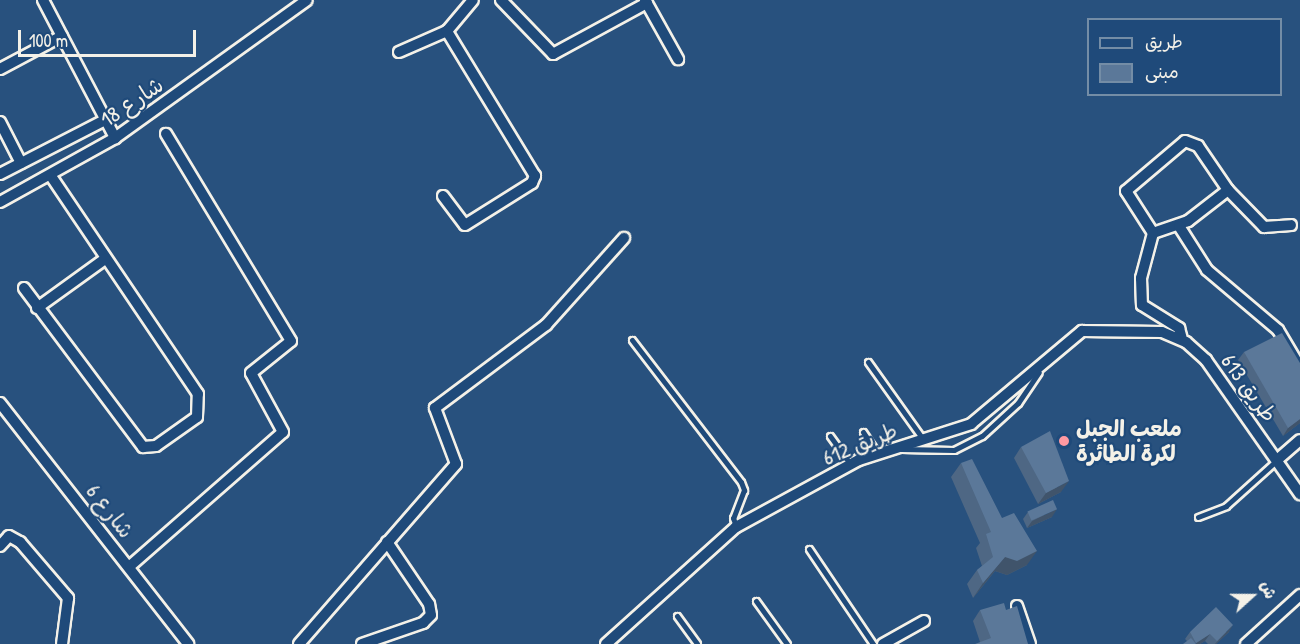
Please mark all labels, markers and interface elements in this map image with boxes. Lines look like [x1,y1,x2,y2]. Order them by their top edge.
scale bar [21,18,200,56]
legend [1087,18,1282,96]
text: 100 m [29,28,68,53]
text: طريق [1145,29,1183,54]
text: مبنى [1145,59,1179,84]
street label: شارع 18 [96,71,168,133]
street label: طريق 613 [1215,349,1283,427]
place label: ملعب الجبل لكرة الطائرة [1076,415,1182,466]
street label: طريق 612 [819,417,901,471]
marker: ملعب الجبل لكرة الطائرة [1057,434,1071,448]
street label: شارع 6 [81,479,139,543]
north arrow [1222,566,1282,626]
text: ش [1255,577,1282,602]

